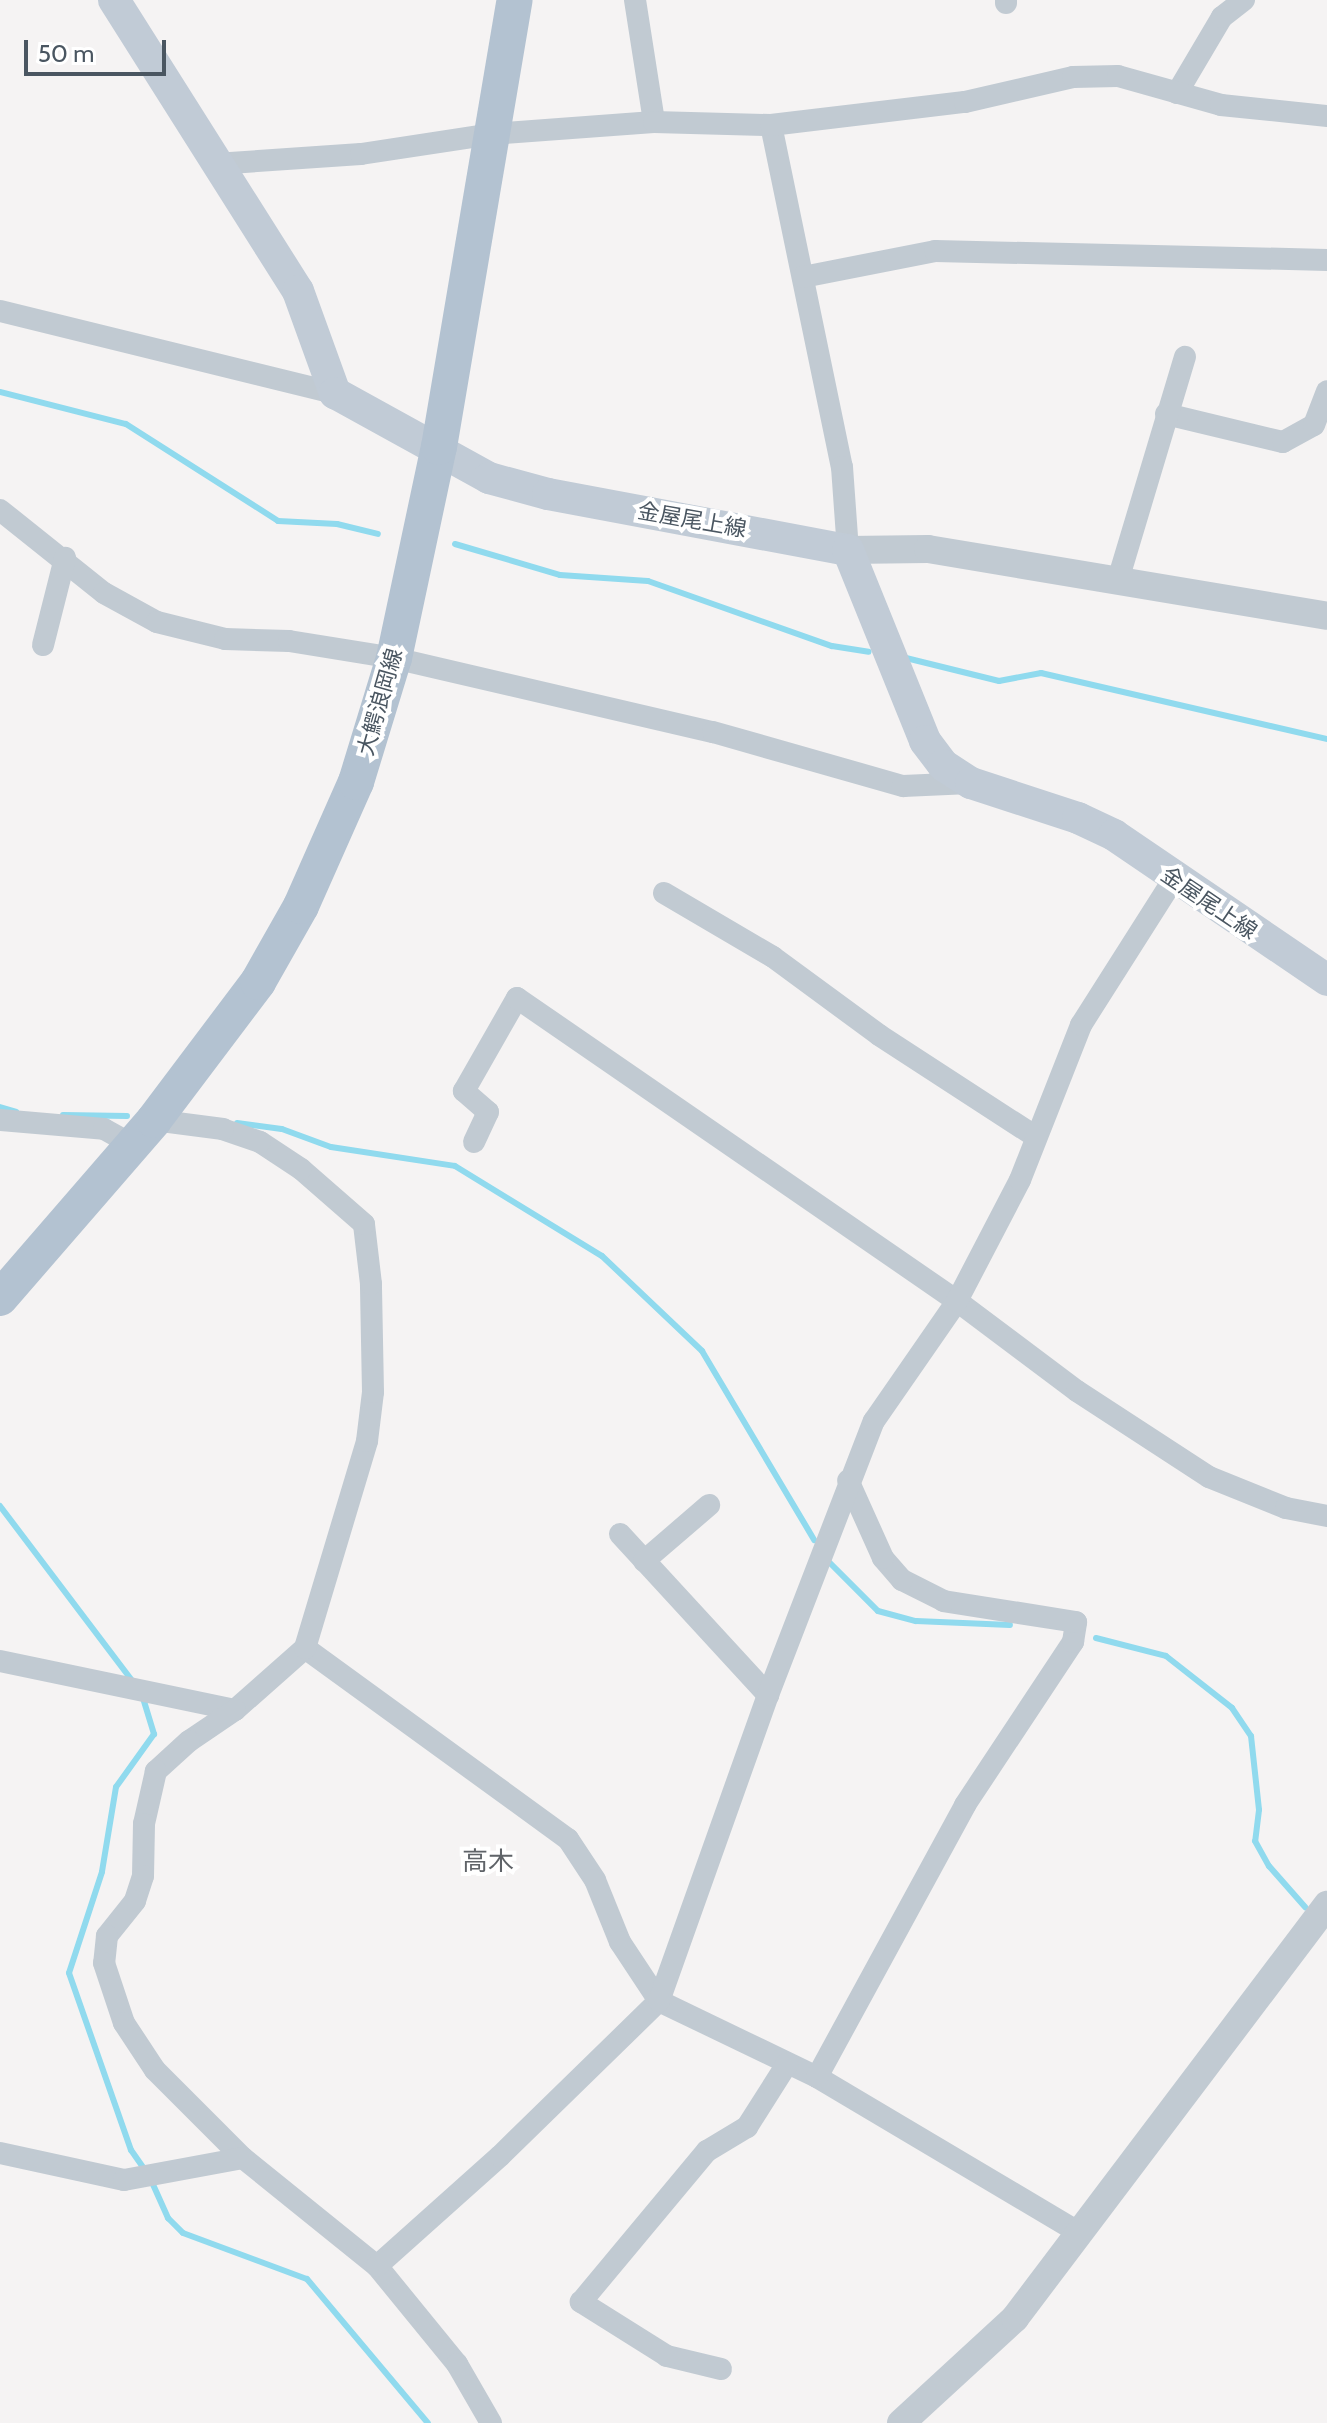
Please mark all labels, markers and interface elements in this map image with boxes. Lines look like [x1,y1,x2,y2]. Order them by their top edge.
scale bar [28,24,170,74]
text: 50 m [38,39,94,68]
street label: 金屋尾上線 [636,497,748,543]
street label: 大鰐浪岡線 [352,645,408,759]
street label: 金屋尾上線 [1156,861,1262,945]
district label: 高木 [462,1846,514,1878]

